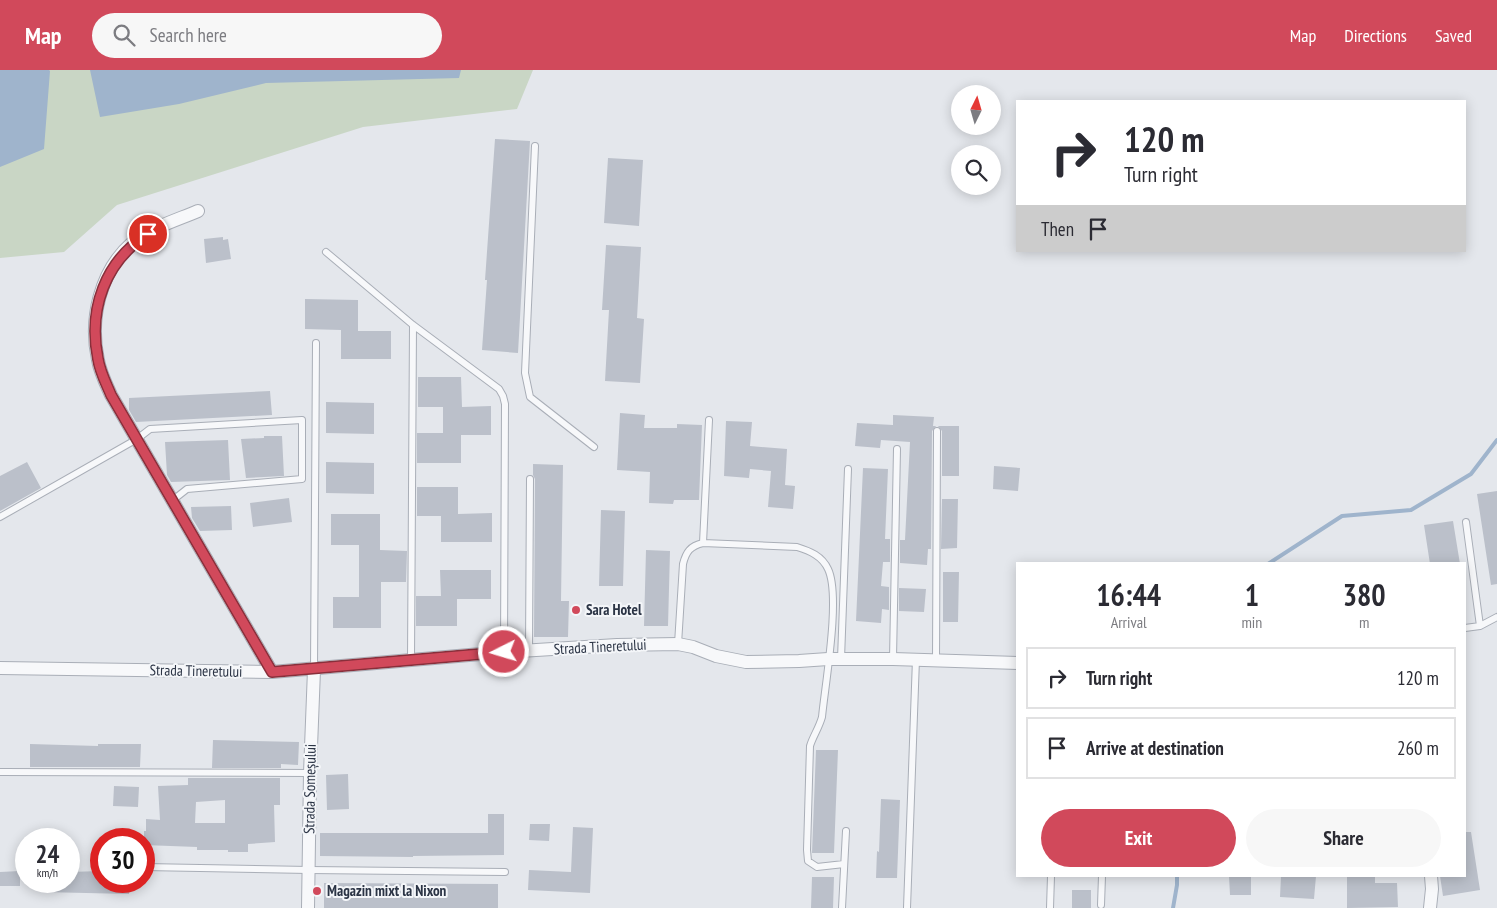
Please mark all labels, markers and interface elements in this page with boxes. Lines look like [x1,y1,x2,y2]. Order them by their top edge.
search box [92,13,442,58]
text: Map [25,20,62,51]
icon: search [110,21,138,49]
text: Search here [150,23,227,47]
text: Map [1290,24,1316,47]
text: Directions [1344,24,1407,47]
text: Saved [1435,24,1472,47]
north arrow [951,85,1001,135]
map controls [951,85,1001,195]
text: 120 m [1124,116,1205,162]
icon: right [1041,120,1106,185]
button: search [951,145,1001,195]
text: Turn right [1124,160,1198,188]
pin [127,213,169,255]
icon: arrive [1084,215,1112,243]
text: Then [1041,217,1074,241]
icon: arrive [134,220,162,248]
text: 16:44 [1096,575,1161,614]
text: 1 [1245,575,1259,614]
text: 380 [1343,575,1386,614]
place label: Sara Hotel [586,600,642,619]
marker: Sara Hotel [570,604,582,616]
text: Arrival [1111,612,1147,632]
text: min [1241,612,1262,632]
text: m [1359,612,1369,632]
position arrow [477,625,529,677]
street label: Strada Tineretului [553,635,647,658]
street label: Strada Tineretului [149,660,243,681]
icon: right [1043,664,1071,692]
text: Turn right [1086,666,1152,690]
text: 120 m [1397,666,1439,690]
icon: arrive [1043,734,1071,762]
text: Arrive at destination [1086,736,1224,760]
text: 260 m [1397,736,1439,760]
street label: Strada Someșului [299,744,320,834]
button: Exit [1041,809,1236,867]
button: Share [1246,809,1441,867]
speed limit sign: 30 [90,828,155,893]
text: 24 [36,838,59,870]
text: km/h [37,865,58,880]
place label: Magazin mixt la Nixon [327,881,447,900]
marker: Magazin mixt la Nixon [311,885,323,897]

